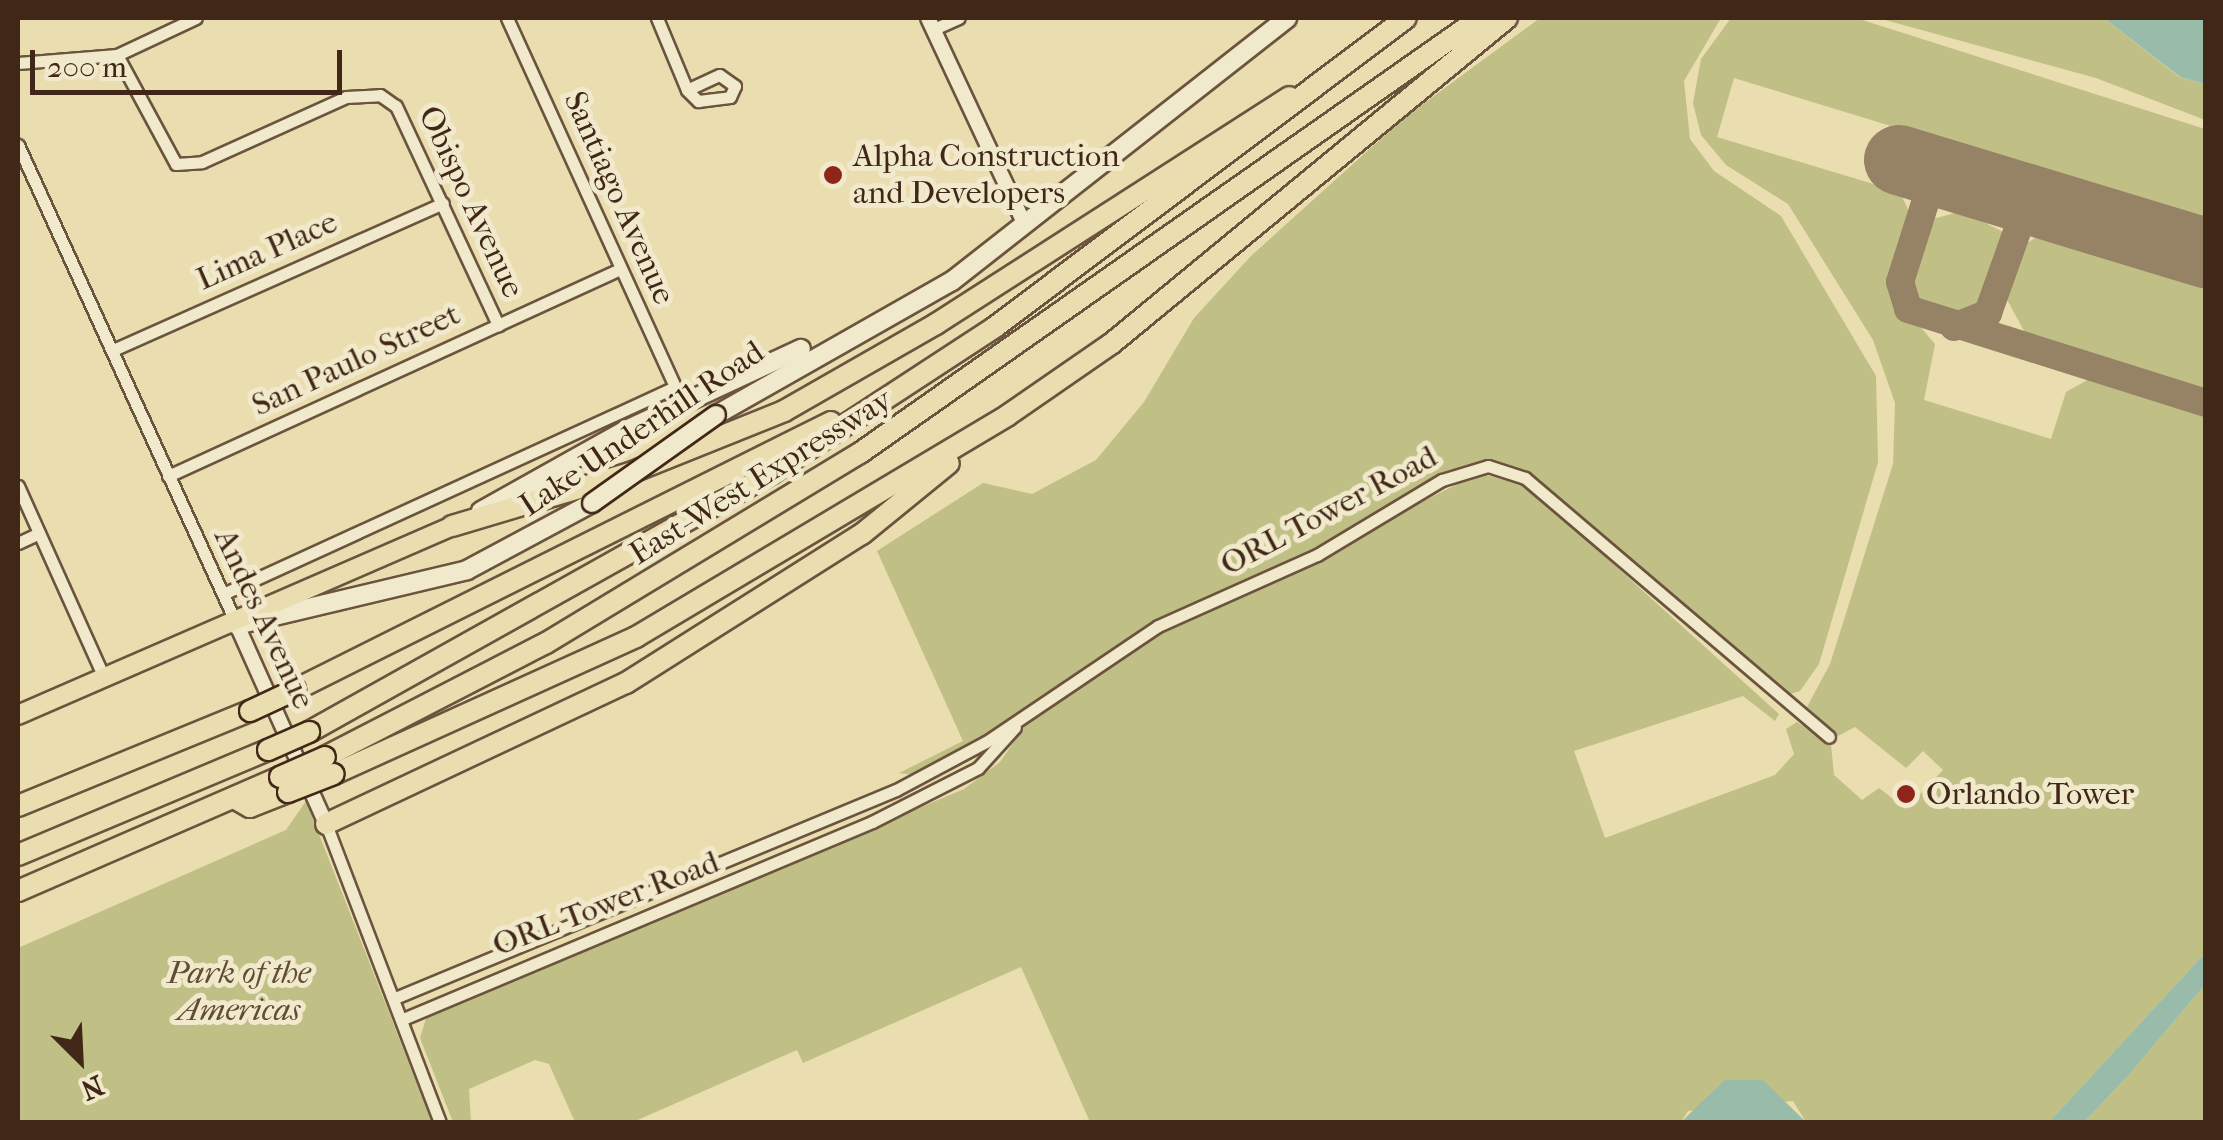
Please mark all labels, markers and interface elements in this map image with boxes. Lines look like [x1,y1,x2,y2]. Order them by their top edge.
scale bar [35,30,348,92]
text: 200 m [47,50,127,85]
street label: Santiago Avenue [555,86,683,310]
street label: Obispo Avenue [410,100,532,304]
place label: Alpha Construction and Developers [853,138,1120,213]
marker: Alpha Construction and Developers [822,164,844,186]
street label: Lima Place [191,203,343,299]
street label: San Paulo Street [246,295,466,425]
street label: Lake Underhill Road [513,333,771,525]
street label: East-West Expressway [623,381,899,573]
street label: ORL Tower Road [1214,438,1444,584]
street label: Andes Avenue [206,523,322,715]
place label: Orlando Tower [1926,775,2134,813]
marker: Orlando Tower [1895,783,1917,805]
street label: ORL Tower Road [487,843,725,965]
park label: Park of the Americas [167,955,311,1030]
north arrow [30,1010,130,1110]
text: N [76,1068,109,1107]

